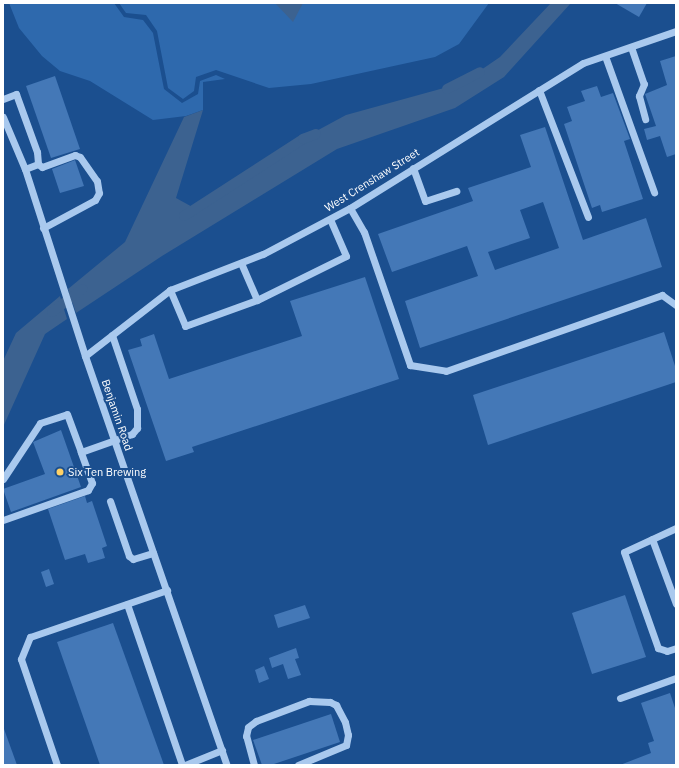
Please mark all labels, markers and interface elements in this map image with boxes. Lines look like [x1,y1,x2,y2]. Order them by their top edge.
street label: West Crenshaw Street [322,145,422,215]
street label: Benjamin Road [99,378,135,452]
place label: Six Ten Brewing [68,465,146,479]
marker: Six Ten Brewing [55,467,65,477]

